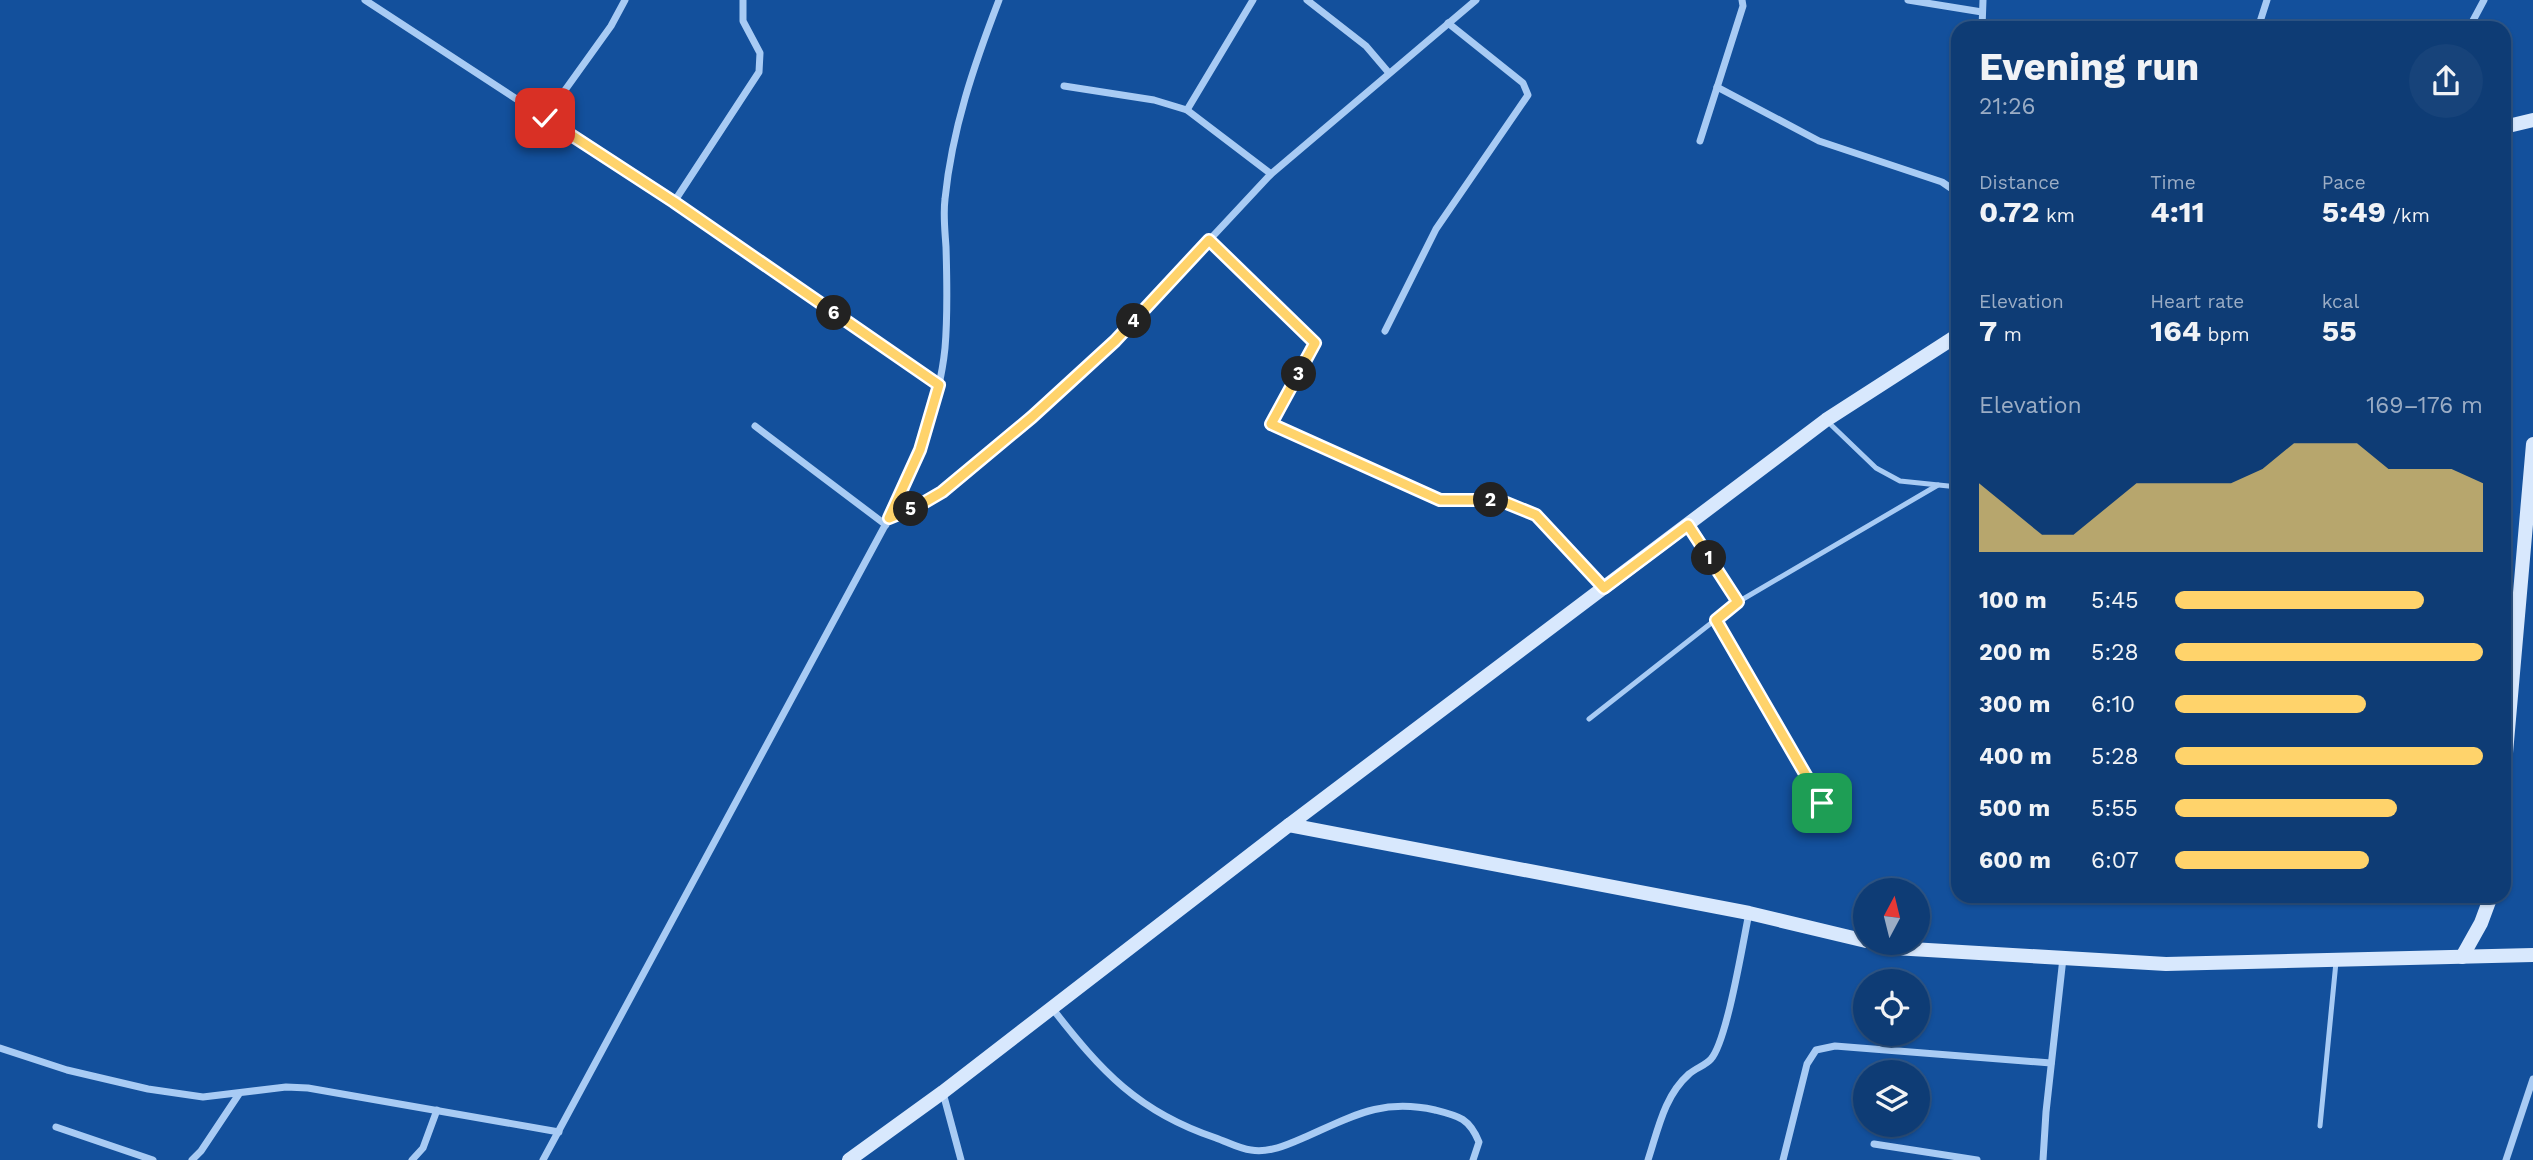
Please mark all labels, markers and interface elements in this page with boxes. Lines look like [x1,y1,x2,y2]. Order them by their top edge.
button: share [2409,44,2483,118]
text: Evening run [1979,45,2199,89]
pin [515,88,575,148]
text: 21:26 [1979,93,2036,120]
icon: check [526,99,564,137]
text: Distance [1979,171,2060,194]
text: Time [2150,171,2196,194]
text: Pace [2322,171,2366,194]
text: 0.72 [1979,194,2039,229]
text: 4:11 [2150,194,2205,229]
text: 5:49 [2322,194,2386,229]
text: km [2039,204,2075,227]
text: /km [2386,204,2430,227]
text: Elevation [1979,290,2064,313]
text: Heart rate [2150,290,2244,313]
text: kcal [2322,290,2359,313]
pin: 6 [816,296,852,330]
text: 6 [828,301,839,324]
pin: 4 [1116,304,1152,338]
text: 4 [1127,309,1140,332]
text: 7 [1979,313,1997,348]
text: 164 [2150,313,2201,348]
text: 55 [2322,313,2357,348]
text: m [1997,323,2022,346]
text: bpm [2201,323,2250,346]
pin: 3 [1282,356,1316,392]
text: 3 [1293,362,1304,385]
text: Elevation [1979,392,2082,419]
text: 169–176 m [2366,392,2483,419]
pin: 2 [1474,482,1508,518]
text: 2 [1485,488,1496,511]
pin: 5 [894,491,928,526]
text: 5 [905,497,916,520]
pin: 1 [1692,540,1726,576]
text: 1 [1704,546,1713,569]
text: 100 m [1979,587,2047,614]
text: 5:45 [2091,587,2139,614]
text: 200 m [1979,639,2051,666]
text: 5:28 [2091,639,2139,666]
text: 300 m [1979,691,2050,718]
text: 6:10 [2091,691,2135,718]
text: 400 m [1979,743,2052,770]
text: 5:28 [2091,743,2139,770]
pin [1792,773,1852,833]
icon: arrive [1803,784,1841,822]
text: 500 m [1979,795,2050,822]
text: 5:55 [2091,795,2138,822]
text: 600 m [1979,847,2051,874]
text: 6:07 [2091,847,2139,874]
north arrow [1853,878,1930,956]
map controls [1853,878,1930,1137]
button: locate [1853,969,1930,1046]
button: layers [1853,1060,1930,1137]

